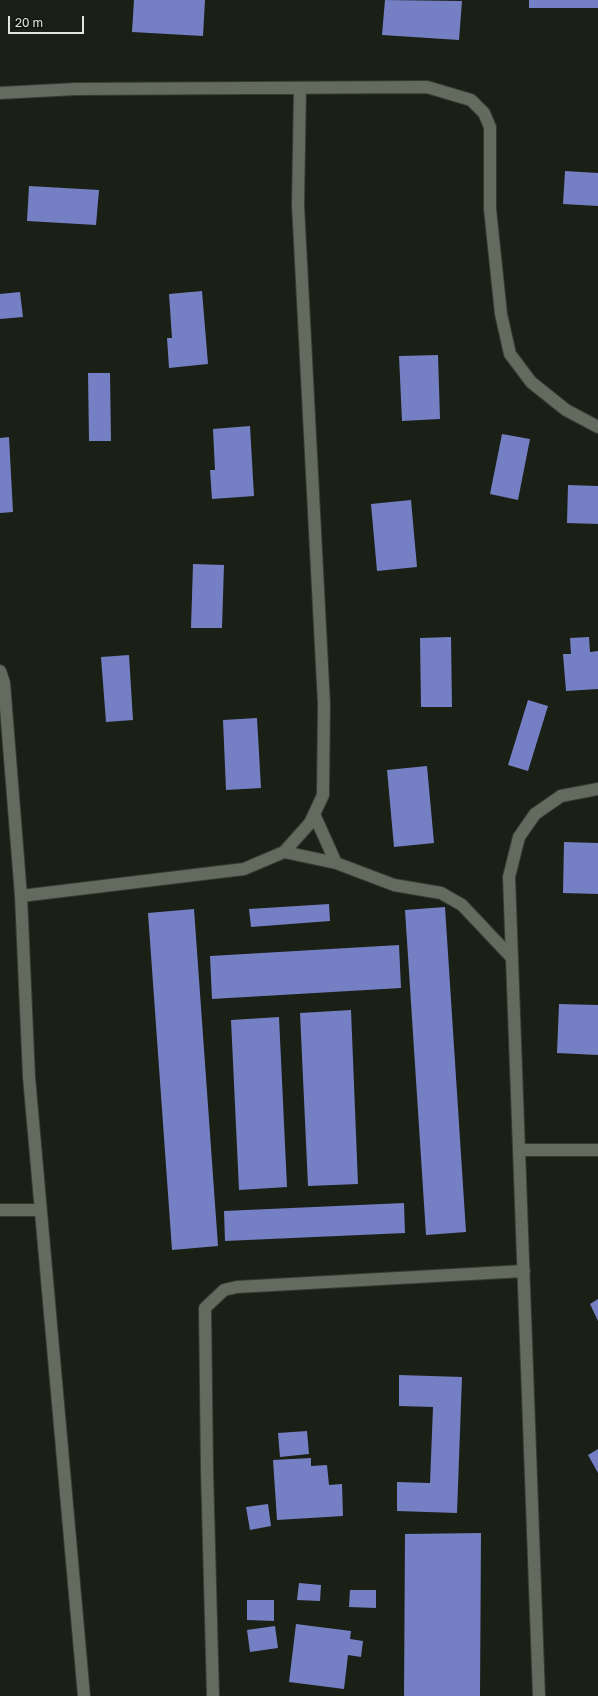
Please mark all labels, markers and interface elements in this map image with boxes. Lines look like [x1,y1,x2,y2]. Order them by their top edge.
scale bar [10,8,86,34]
text: 20 m [15,15,43,30]

